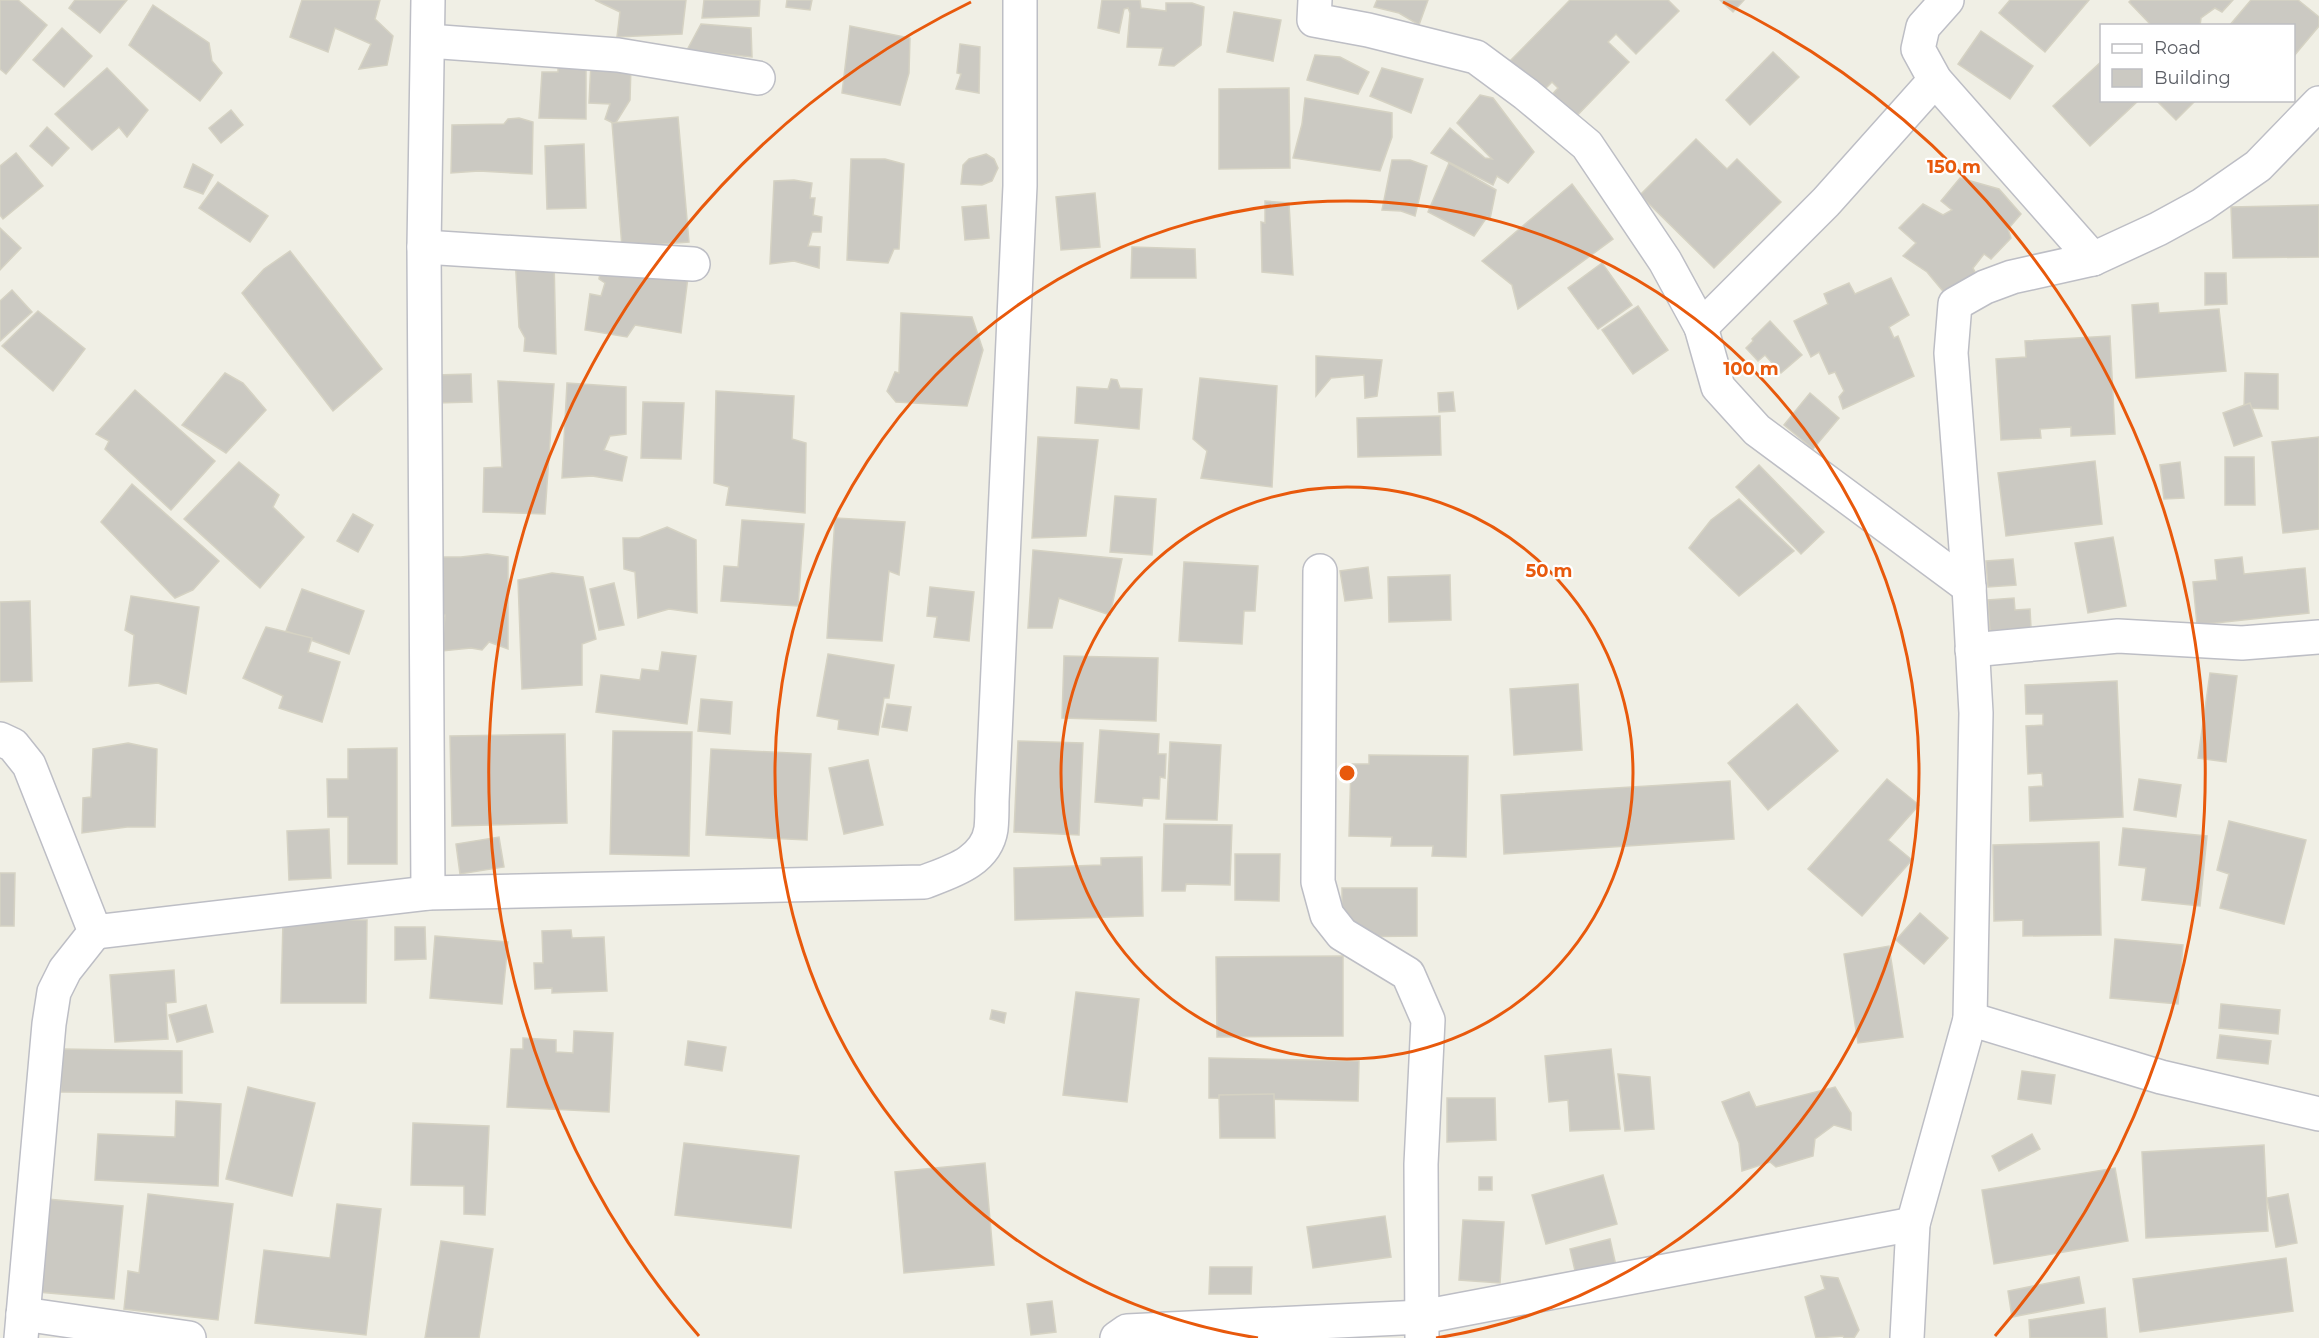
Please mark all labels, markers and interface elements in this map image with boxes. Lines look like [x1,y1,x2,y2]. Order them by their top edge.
legend [2100,24,2295,102]
text: Road [2154,37,2201,59]
text: Building [2154,67,2231,89]
text: 150 m [1927,156,1981,178]
text: 100 m [1723,358,1779,380]
text: 50 m [1526,560,1572,582]
centre of rings [1337,763,1357,783]

